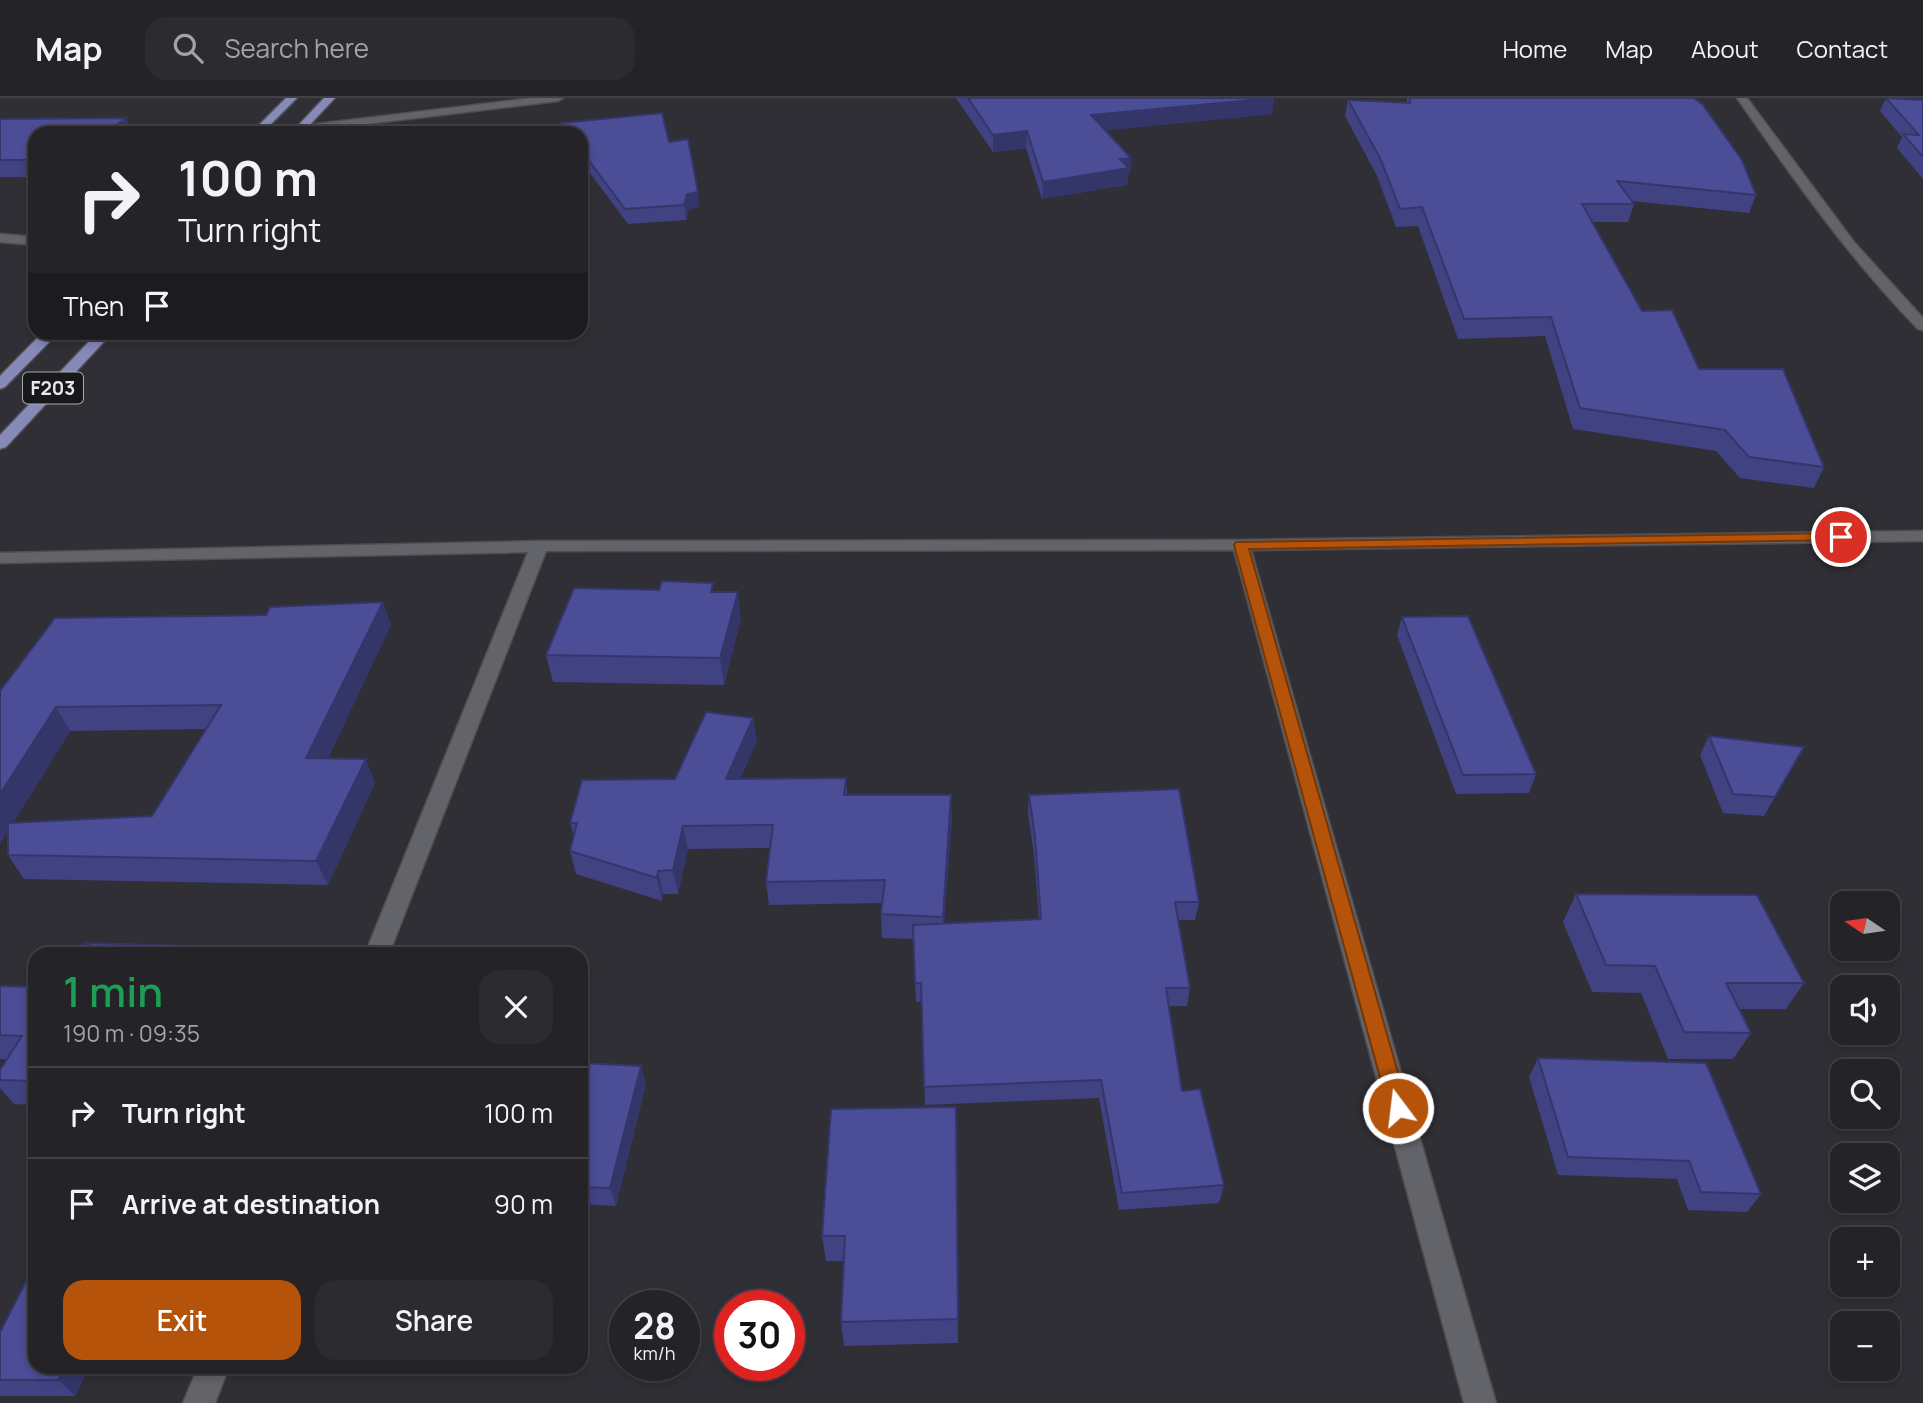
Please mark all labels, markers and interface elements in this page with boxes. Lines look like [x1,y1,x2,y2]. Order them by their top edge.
search box [145,17,635,80]
text: Map [35,26,103,71]
icon: search [169,29,207,67]
text: Search here [225,30,369,66]
text: Home [1502,32,1567,65]
text: Map [1605,32,1653,65]
text: About [1691,32,1759,65]
text: Contact [1797,32,1888,65]
text: 100 m [178,144,318,211]
icon: right [63,154,154,245]
text: Turn right [178,208,321,252]
icon: arrive [138,287,176,325]
text: Then [63,288,124,324]
road number: F203 [23,372,83,404]
pin [1811,507,1871,567]
icon: arrive [1822,518,1860,556]
north arrow [1830,891,1900,961]
map controls [1830,891,1900,1381]
text: 1 min [63,962,163,1020]
button: close [479,970,553,1044]
button: sound [1830,975,1900,1045]
text: 190 m · 09:35 [63,1017,200,1049]
button: search [1830,1059,1900,1129]
position arrow [1361,1071,1435,1145]
icon: right [63,1094,101,1132]
text: Turn right [122,1095,246,1131]
text: 100 m [484,1095,553,1131]
button: layers [1830,1143,1900,1213]
icon: arrive [63,1185,101,1223]
text: Arrive at destination [122,1186,380,1222]
text: 90 m [494,1186,553,1222]
button: + [1830,1227,1900,1297]
button: Exit [63,1280,301,1360]
button: Share [315,1280,553,1360]
speed limit sign: 30 [714,1290,805,1381]
text: 28 [633,1302,676,1350]
button: − [1830,1311,1900,1381]
text: km/h [634,1341,675,1365]

